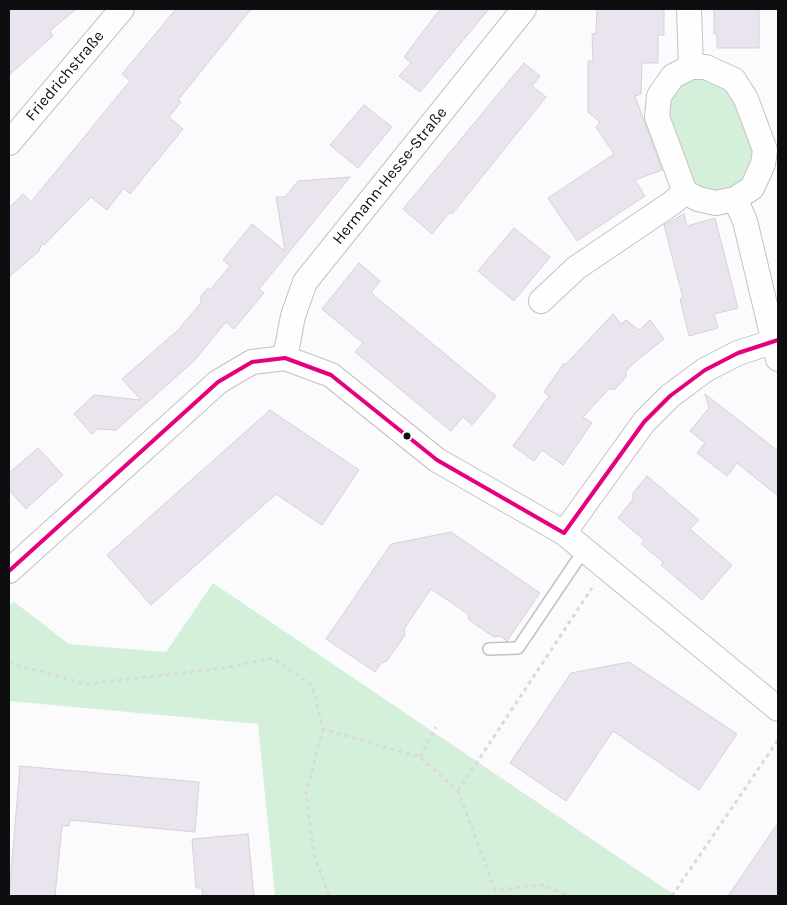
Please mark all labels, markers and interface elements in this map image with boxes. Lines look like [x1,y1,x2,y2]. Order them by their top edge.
street label: Friedrichstraße [22,27,108,125]
street label: Hermann-Hesse-Straße [329,103,451,249]
unlabelled marker [402,431,412,441]

